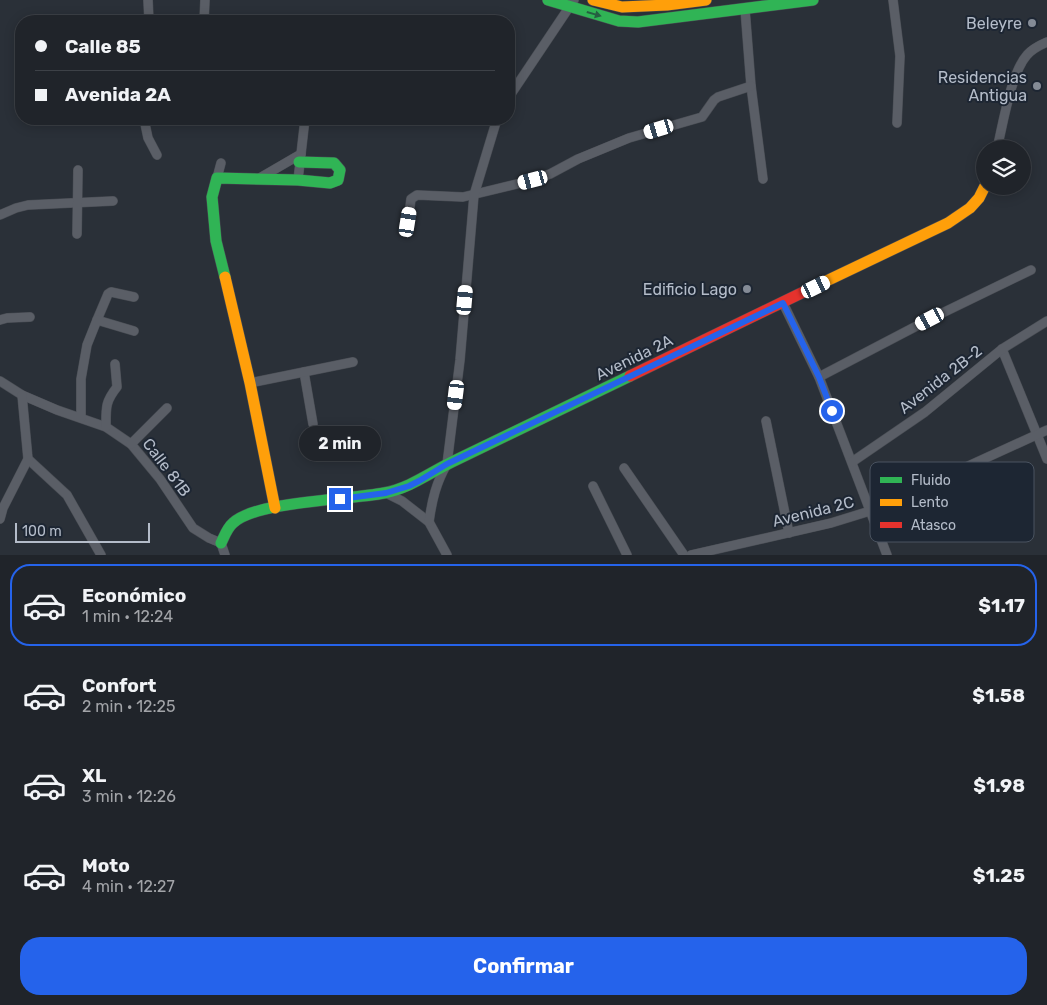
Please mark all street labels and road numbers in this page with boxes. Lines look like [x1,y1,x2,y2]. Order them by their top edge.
street label: Avenida 2A [592,330,676,384]
street label: Avenida 2B-2 [895,341,986,418]
street label: Calle 81B [139,434,195,500]
street label: Avenida 2C [770,492,856,531]

